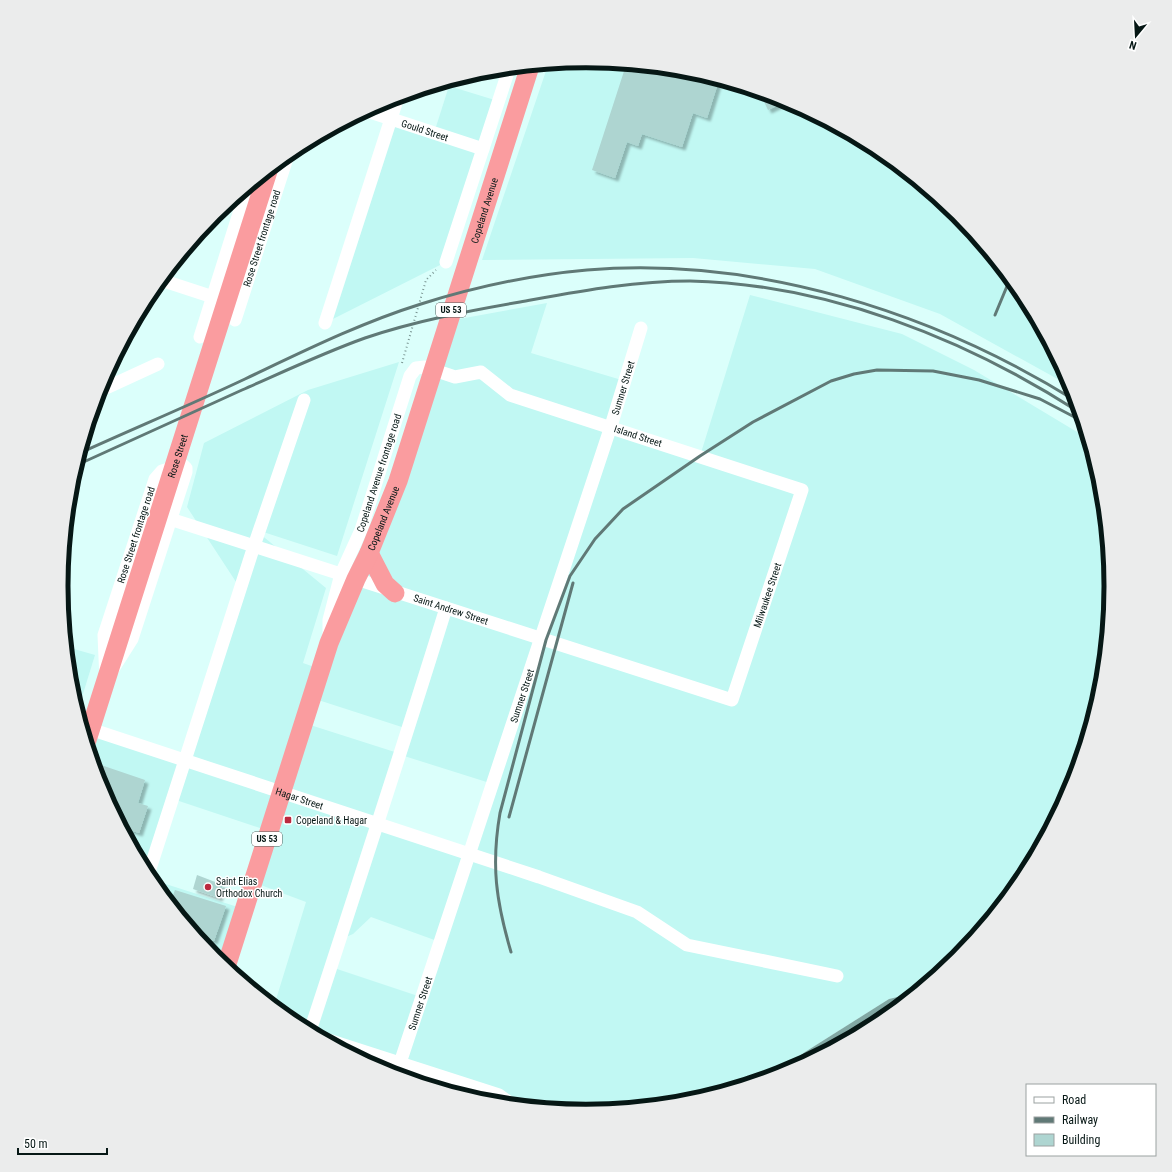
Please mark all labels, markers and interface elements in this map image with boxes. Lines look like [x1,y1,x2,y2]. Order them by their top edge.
north arrow [1116,16,1156,56]
text: N [1128,38,1138,52]
street label: Gould Street [400,117,450,143]
street label: Copeland Avenue [468,176,500,245]
street label: Rose Street frontage road [241,188,282,288]
road number: US 53 [436,303,466,317]
street label: Sumner Street [609,359,636,416]
street label: Copeland Avenue frontage road [354,412,404,534]
street label: Island Street [613,423,663,449]
street label: Rose Street [165,433,189,479]
street label: Copeland Avenue [365,484,401,552]
street label: Rose Street frontage road [115,485,157,585]
street label: Milwaukee Street [751,561,783,629]
street label: Saint Andrew Street [412,592,490,626]
street label: Sumner Street [508,667,536,724]
street label: Hagar Street [274,785,325,811]
marker: Copeland & Hagar [283,815,293,825]
place label: Copeland & Hagar [296,815,367,826]
road number: US 53 [252,832,282,846]
place label: Saint Elias Orthodox Church [216,876,283,899]
marker: Saint Elias Orthodox Church [203,882,213,892]
street label: Sumner Street [406,975,434,1031]
legend [1026,1084,1156,1156]
text: Road [1062,1093,1086,1107]
text: Railway [1062,1113,1098,1127]
scale bar [18,1130,107,1156]
text: Building [1062,1133,1100,1147]
text: 50 m [24,1137,48,1151]

